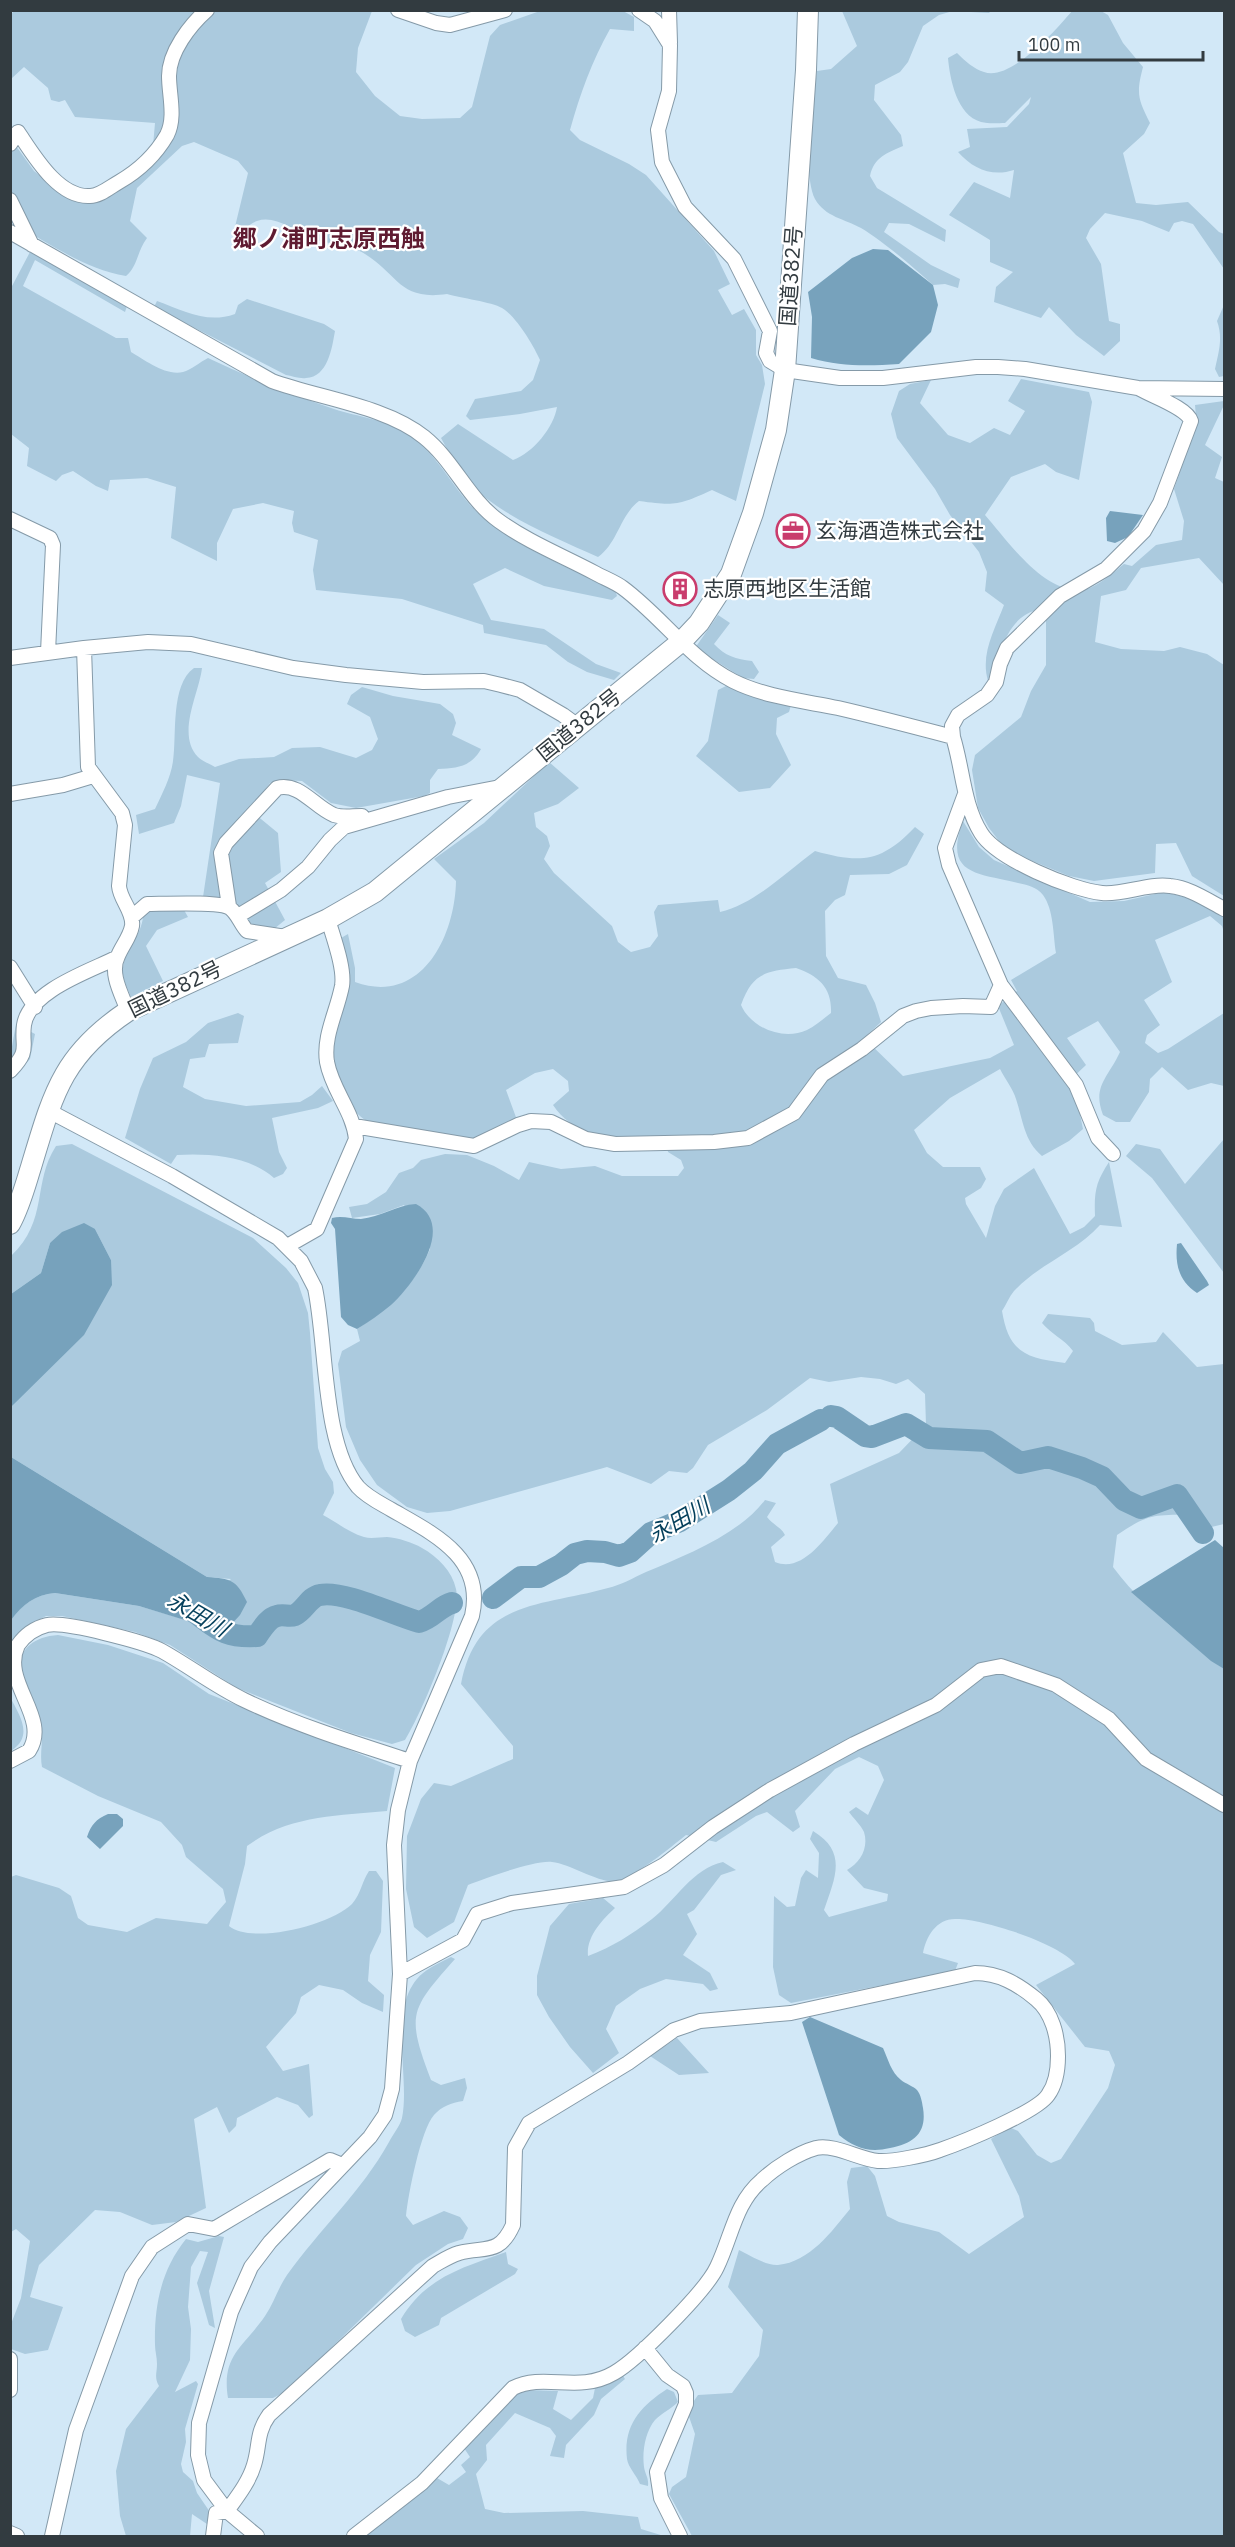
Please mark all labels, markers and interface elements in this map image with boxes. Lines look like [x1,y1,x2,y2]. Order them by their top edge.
scale bar [1019,24,1204,62]
text: 100 m [1028,33,1080,56]
district label: 郷ノ浦町志原西触 [233,222,425,254]
street label: 国道382号 [773,225,807,327]
office icon: 玄海酒造株式会社 [775,513,811,549]
place label: 玄海酒造株式会社 [816,516,984,544]
building icon: 志原西地区生活館 [662,571,698,607]
place label: 志原西地区生活館 [703,574,871,602]
street label: 国道382号 [530,682,626,767]
street label: 国道382号 [123,953,226,1023]
water label: 永田川 [643,1490,716,1549]
water label: 永田川 [162,1585,236,1644]

